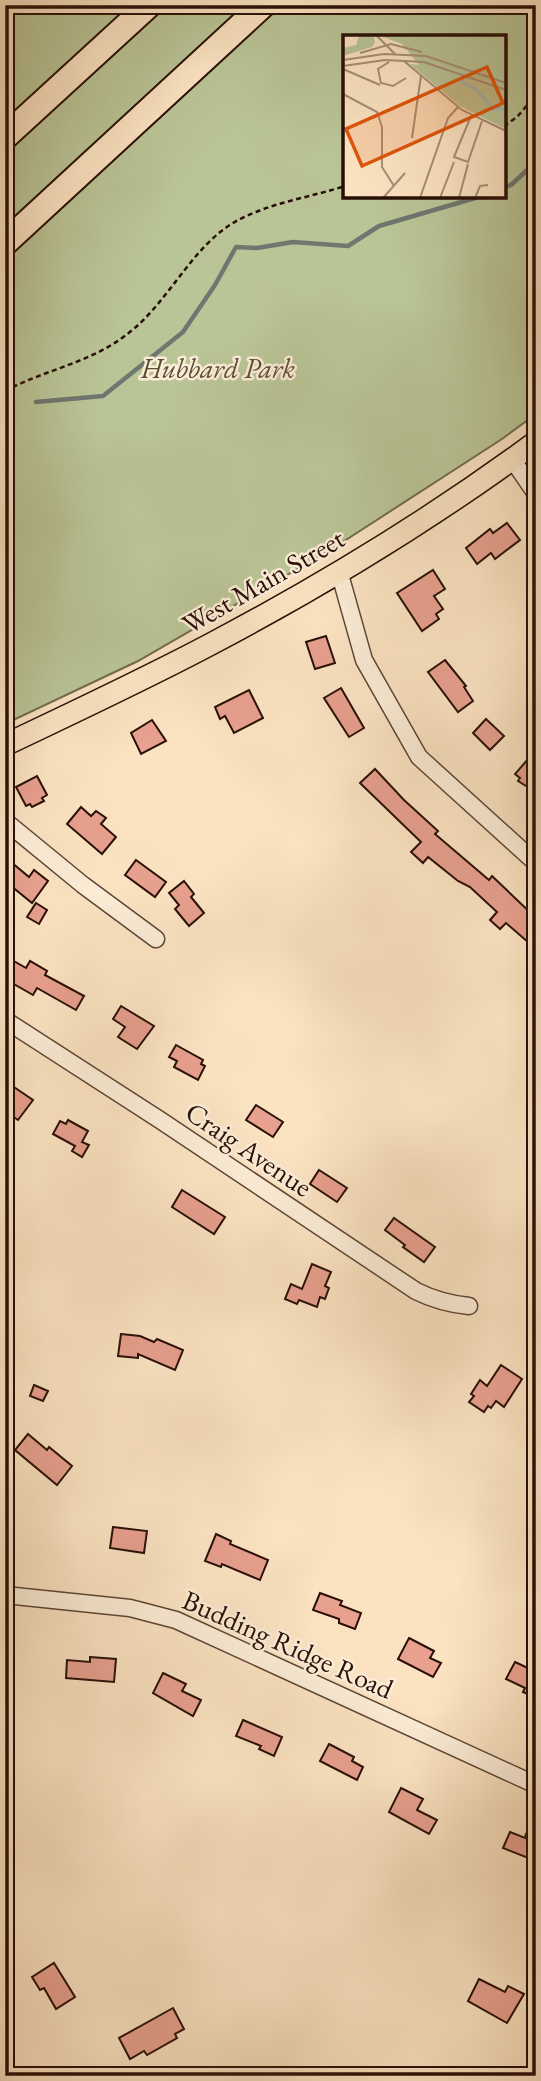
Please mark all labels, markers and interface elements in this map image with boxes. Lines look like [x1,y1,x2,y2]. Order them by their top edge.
inset map [343,35,506,198]
park label: Hubbard Park [140,350,295,386]
street label: West Main Street [175,520,351,642]
street label: Craig Avenue [179,1093,319,1205]
street label: Budding Ridge Road [177,1581,400,1707]

